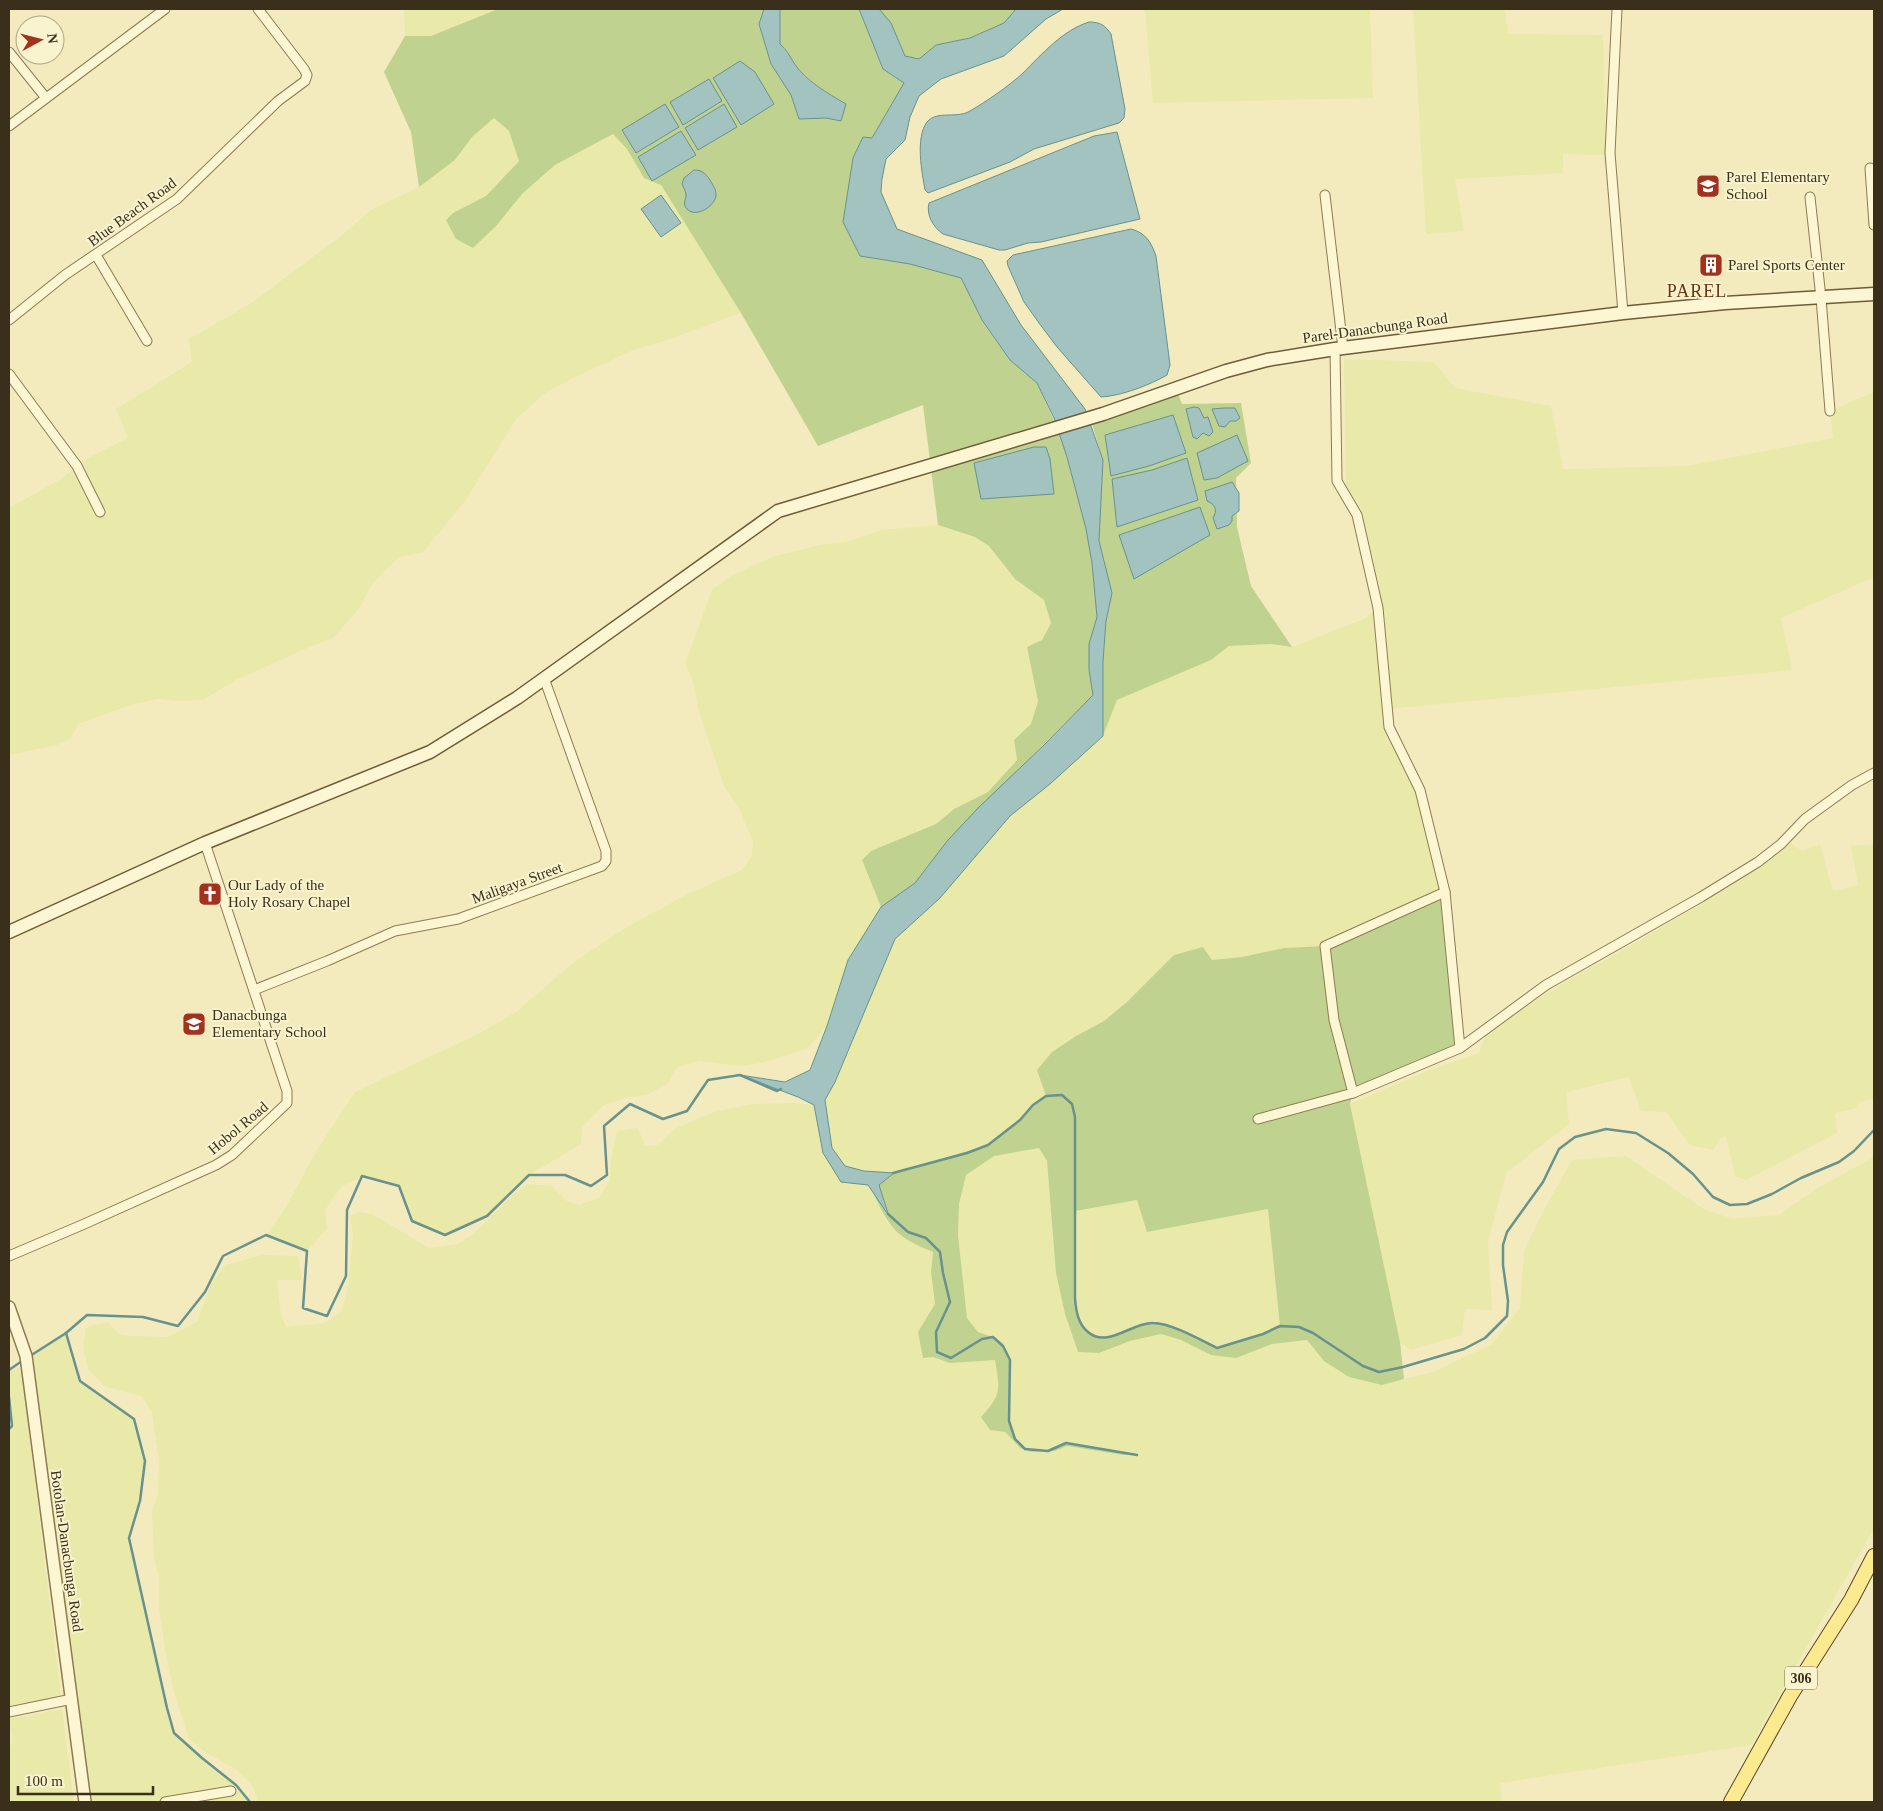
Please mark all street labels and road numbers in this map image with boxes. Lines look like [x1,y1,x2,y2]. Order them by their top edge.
street label: Blue Beach Road [85,174,180,249]
street label: Parel-Danacbunga Road [1301,310,1449,346]
street label: Maligaya Street [469,859,565,907]
street label: Hobol Road [205,1098,271,1158]
street label: Botolan-Danacbunga Road [48,1469,86,1633]
road number: 306 [1785,1666,1817,1690]

